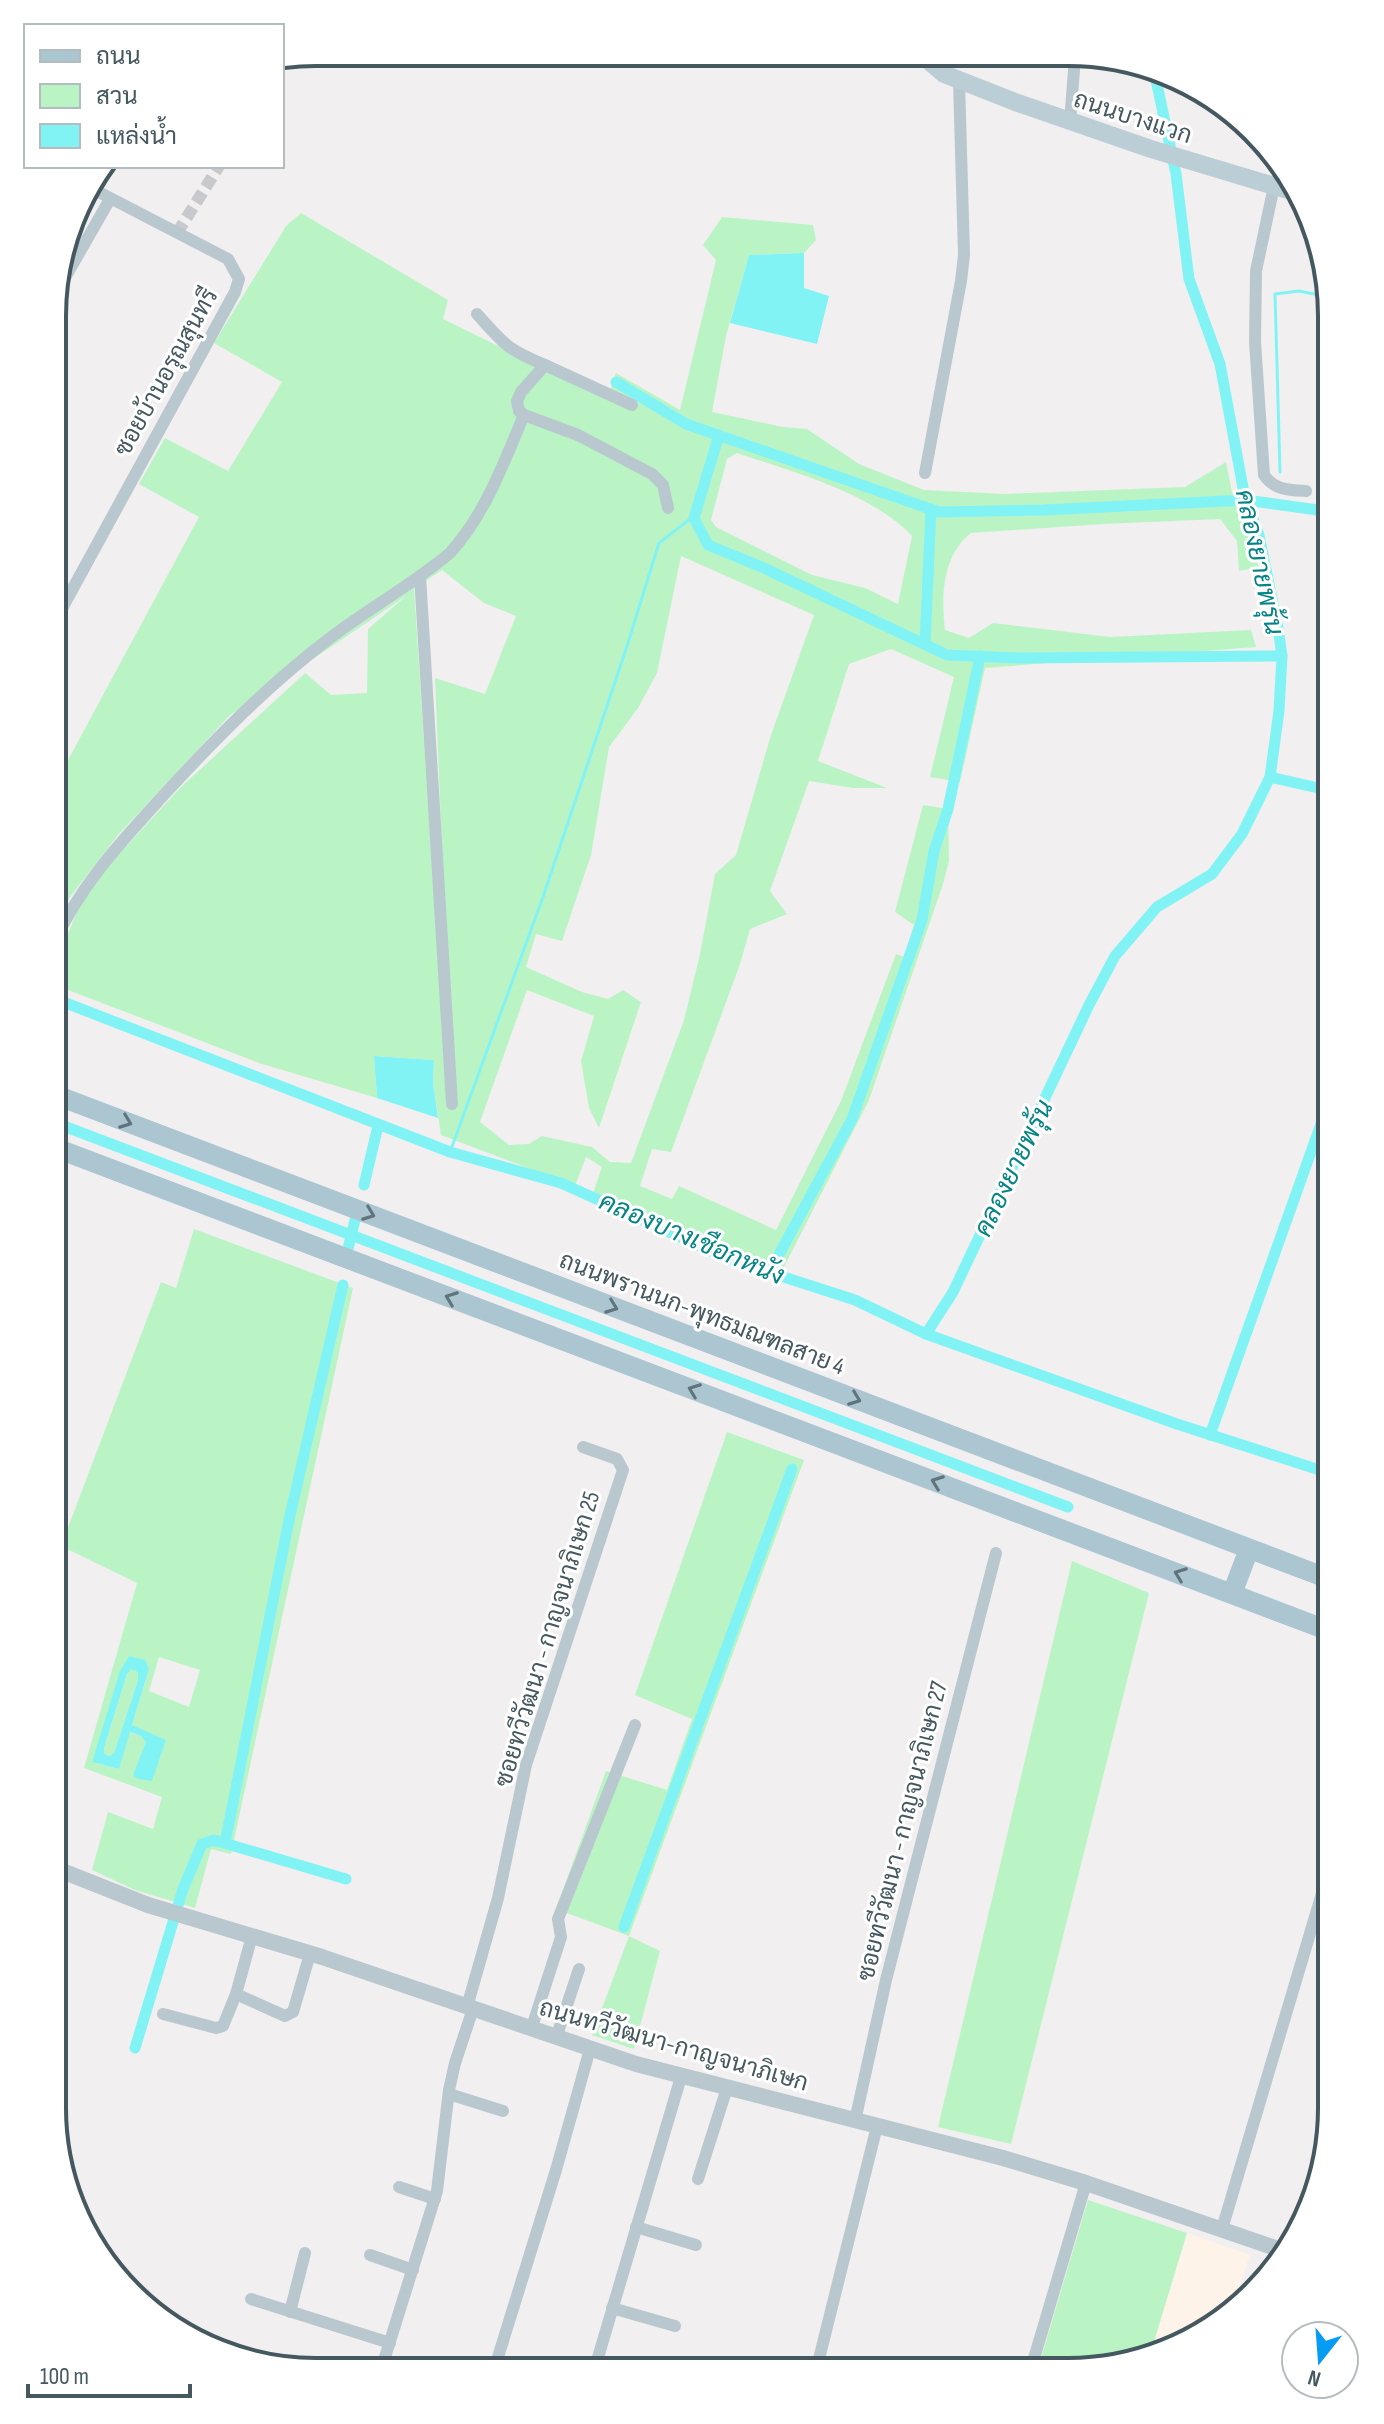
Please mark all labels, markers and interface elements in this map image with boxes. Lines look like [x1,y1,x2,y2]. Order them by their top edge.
legend [24,24,284,168]
text: ถนน [96,42,141,71]
text: สวน [96,82,138,111]
street label: ถนนบางแวก [1070,85,1196,150]
text: แหล่งน้ำ [96,116,177,151]
street label: ซอยบ้านอรุณสุนทรี [107,283,225,462]
water label: คลองยายพรุ้น [1227,486,1291,639]
water label: คลองยายพรุ้น [966,1094,1062,1242]
one-way arrow [118,1112,132,1129]
water label: คลองบางเชือกหนัง [594,1185,789,1292]
one-way arrow [361,1204,375,1221]
street label: ถนนพรานนก-พุทธมณฑลสาย 4 [555,1246,848,1382]
one-way arrow [445,1291,459,1308]
one-way arrow [604,1297,618,1314]
one-way arrow [688,1383,702,1400]
one-way arrow [847,1389,861,1406]
one-way arrow [931,1475,945,1492]
street label: ซอยทวีวัฒนา - กาญจนาภิเษก 25 [488,1488,606,1790]
one-way arrow [1174,1567,1188,1584]
street label: ซอยทวีวัฒนา - กาญจนาภิเษก 27 [850,1678,954,1984]
street label: ถนนทวีวัฒนา-กาญจนาภิเษก [536,1992,812,2098]
north arrow [1280,2320,1360,2400]
scale bar [28,2348,190,2398]
text: 100 m [40,2362,89,2391]
text: N [1305,2363,1324,2392]

